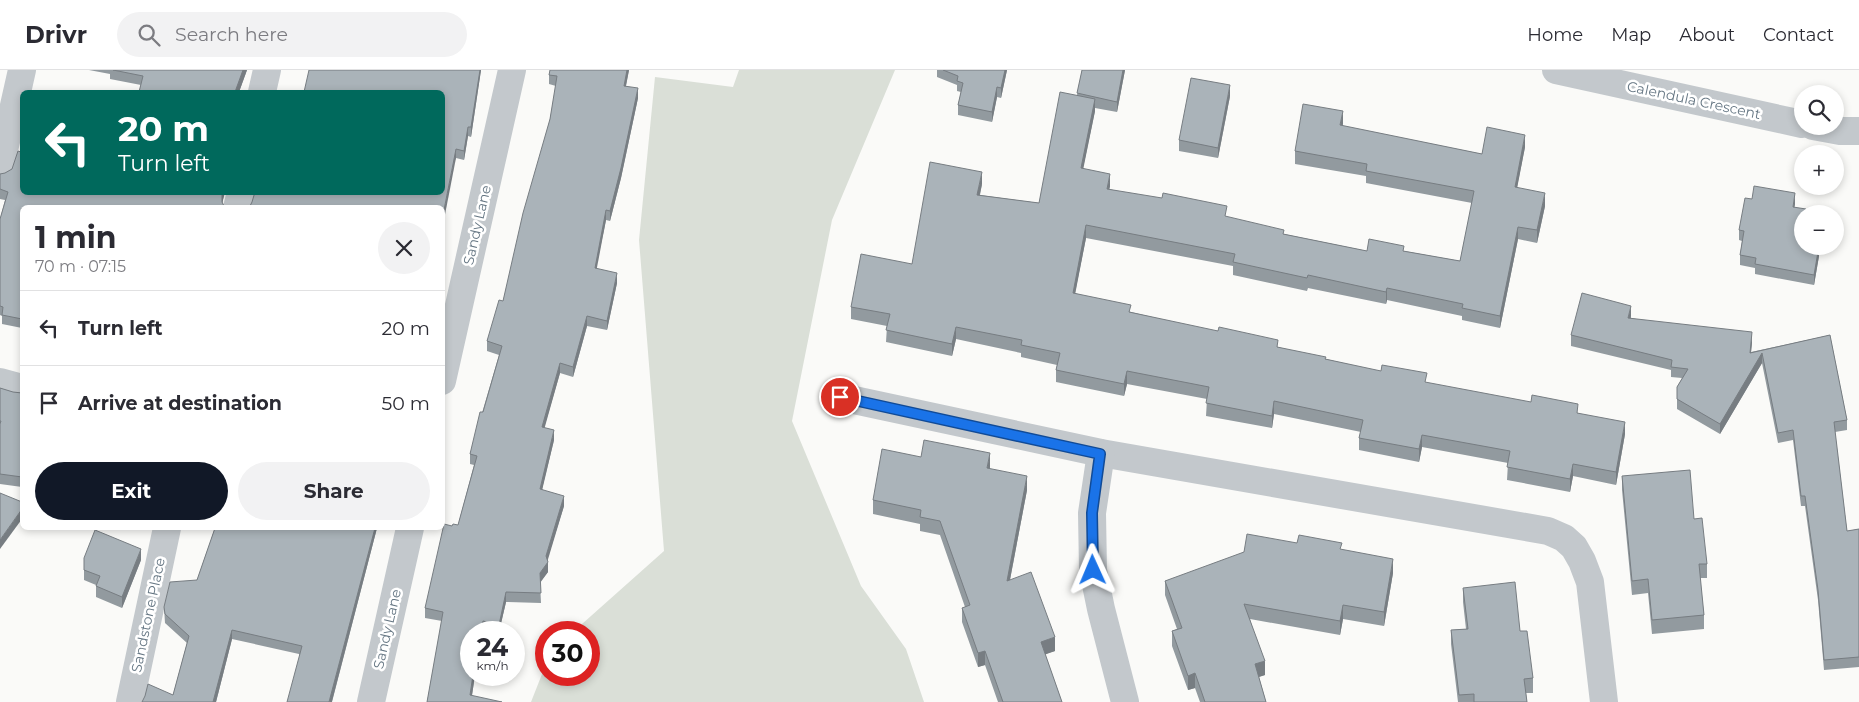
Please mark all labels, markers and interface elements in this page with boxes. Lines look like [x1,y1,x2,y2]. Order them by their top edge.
search box [117,12,467,57]
text: Drivr [25,20,87,49]
icon: search [135,21,163,49]
text: Search here [175,23,288,46]
text: Home [1527,24,1583,46]
text: Map [1611,24,1651,46]
text: About [1679,24,1735,46]
text: Contact [1763,24,1834,46]
street label: Calendula Crescent [1625,77,1763,123]
map controls [1794,85,1844,255]
button: search [1794,85,1844,135]
text: 20 m [118,107,209,150]
icon: left [35,110,100,175]
button: + [1794,145,1844,195]
text: Turn left [118,150,210,177]
street label: Sandy Lane [459,183,495,267]
button: − [1794,205,1844,255]
text: 1 min [35,219,116,256]
button: close [378,222,430,274]
text: 70 m · 07:15 [35,257,126,276]
icon: left [35,314,63,342]
text: Turn left [78,317,163,340]
text: 20 m [382,317,430,340]
pin [819,376,861,418]
icon: arrive [826,383,854,411]
icon: arrive [35,389,63,417]
text: Arrive at destination [78,392,282,415]
text: 50 m [382,392,430,415]
button: Exit [35,462,228,520]
button: Share [238,462,430,520]
position arrow [1066,543,1118,595]
street label: Sandstone Place [127,556,169,674]
street label: Sandy Lane [369,587,405,671]
speed limit sign: 30 [535,621,600,686]
text: 24 [477,632,508,662]
text: km/h [476,658,509,673]

